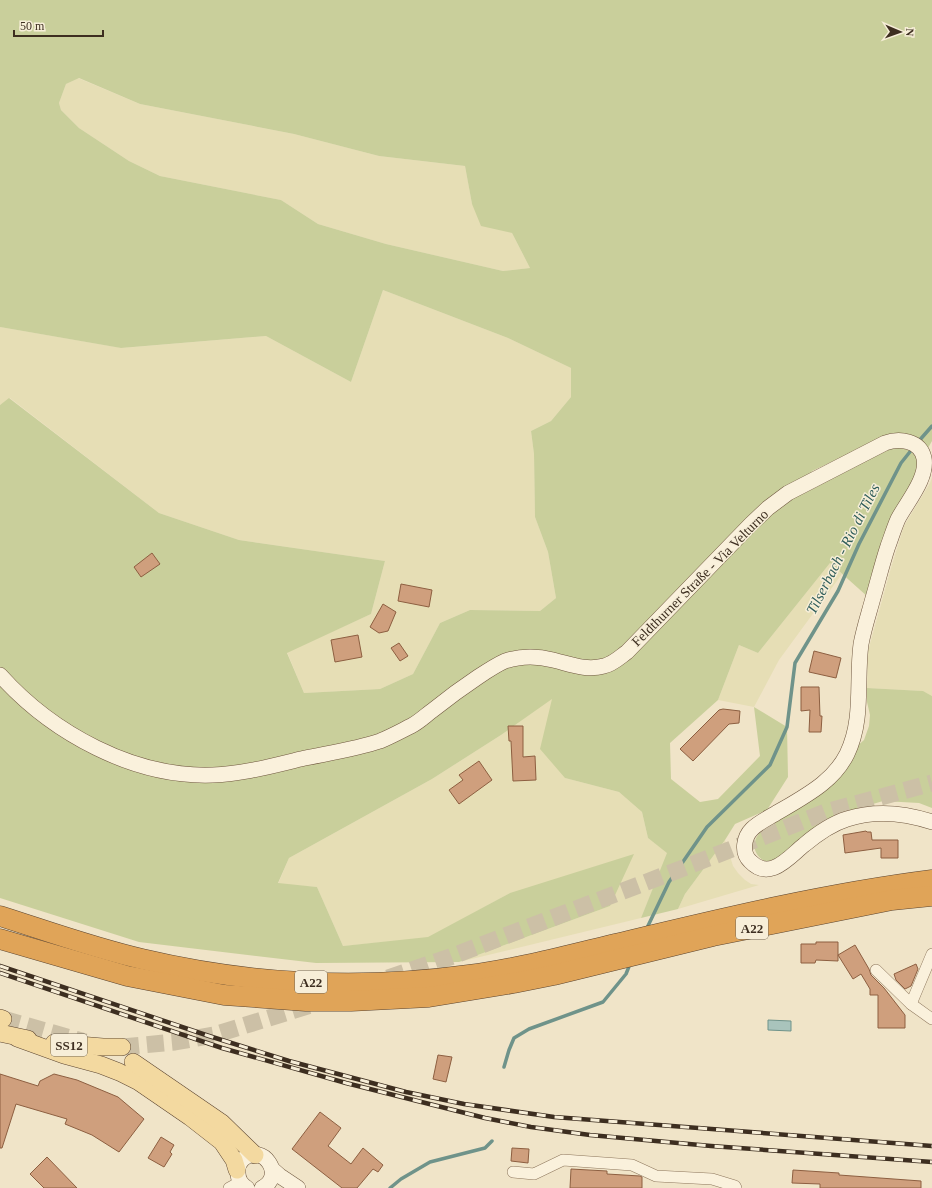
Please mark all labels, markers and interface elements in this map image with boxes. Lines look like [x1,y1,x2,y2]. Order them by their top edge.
scale bar [14,12,103,38]
north arrow [880,12,920,52]
text: 50 m [20,19,45,33]
text: N [904,28,916,37]
water label: Tilserbach - Rio di Tiles [803,481,883,617]
street label: Feldthurner Straße - Via Velturno [629,507,771,649]
road number: A22 [736,917,768,939]
road number: A22 [295,971,327,993]
road number: SS12 [51,1034,87,1056]

